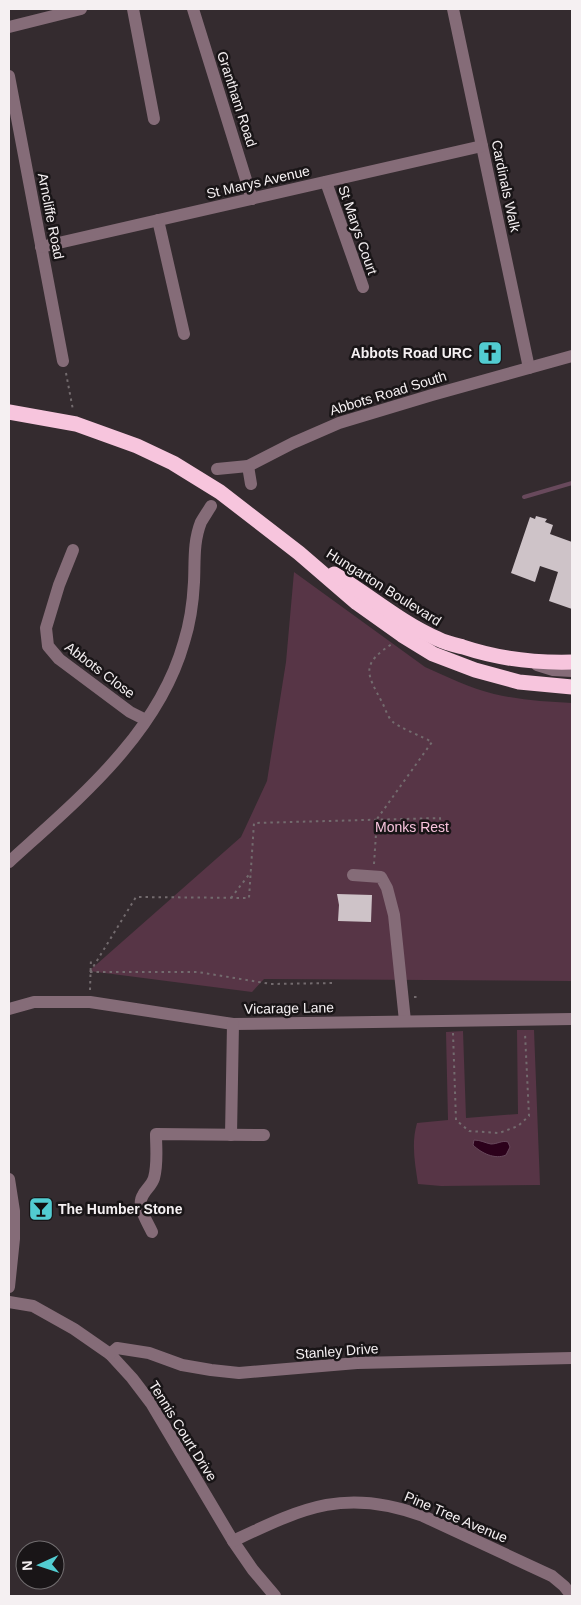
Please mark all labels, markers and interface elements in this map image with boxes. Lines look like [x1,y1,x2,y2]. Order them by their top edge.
street label: Grantham Road [214,49,260,149]
street label: Cardinals Walk [488,139,524,234]
street label: St Marys Avenue [205,162,311,202]
street label: Arncliffe Road [35,171,67,261]
street label: St Marys Court [335,183,381,277]
church icon: Abbots Road URC [477,340,503,366]
place label: Abbots Road URC [351,345,472,361]
street label: Abbots Road South [328,368,448,418]
street label: Hungarton Boulevard [324,545,444,629]
street label: Abbots Close [62,639,138,702]
park label: Monks Rest [375,819,449,835]
street label: Vicarage Lane [244,999,334,1017]
bar icon: The Humber Stone [28,1196,54,1222]
place label: The Humber Stone [58,1201,183,1217]
street label: Stanley Drive [295,1340,379,1362]
street label: Tennis Court Drive [146,1378,220,1484]
street label: Pine Tree Avenue [402,1488,510,1546]
north arrow [15,1540,65,1590]
text: N [19,1560,35,1571]

